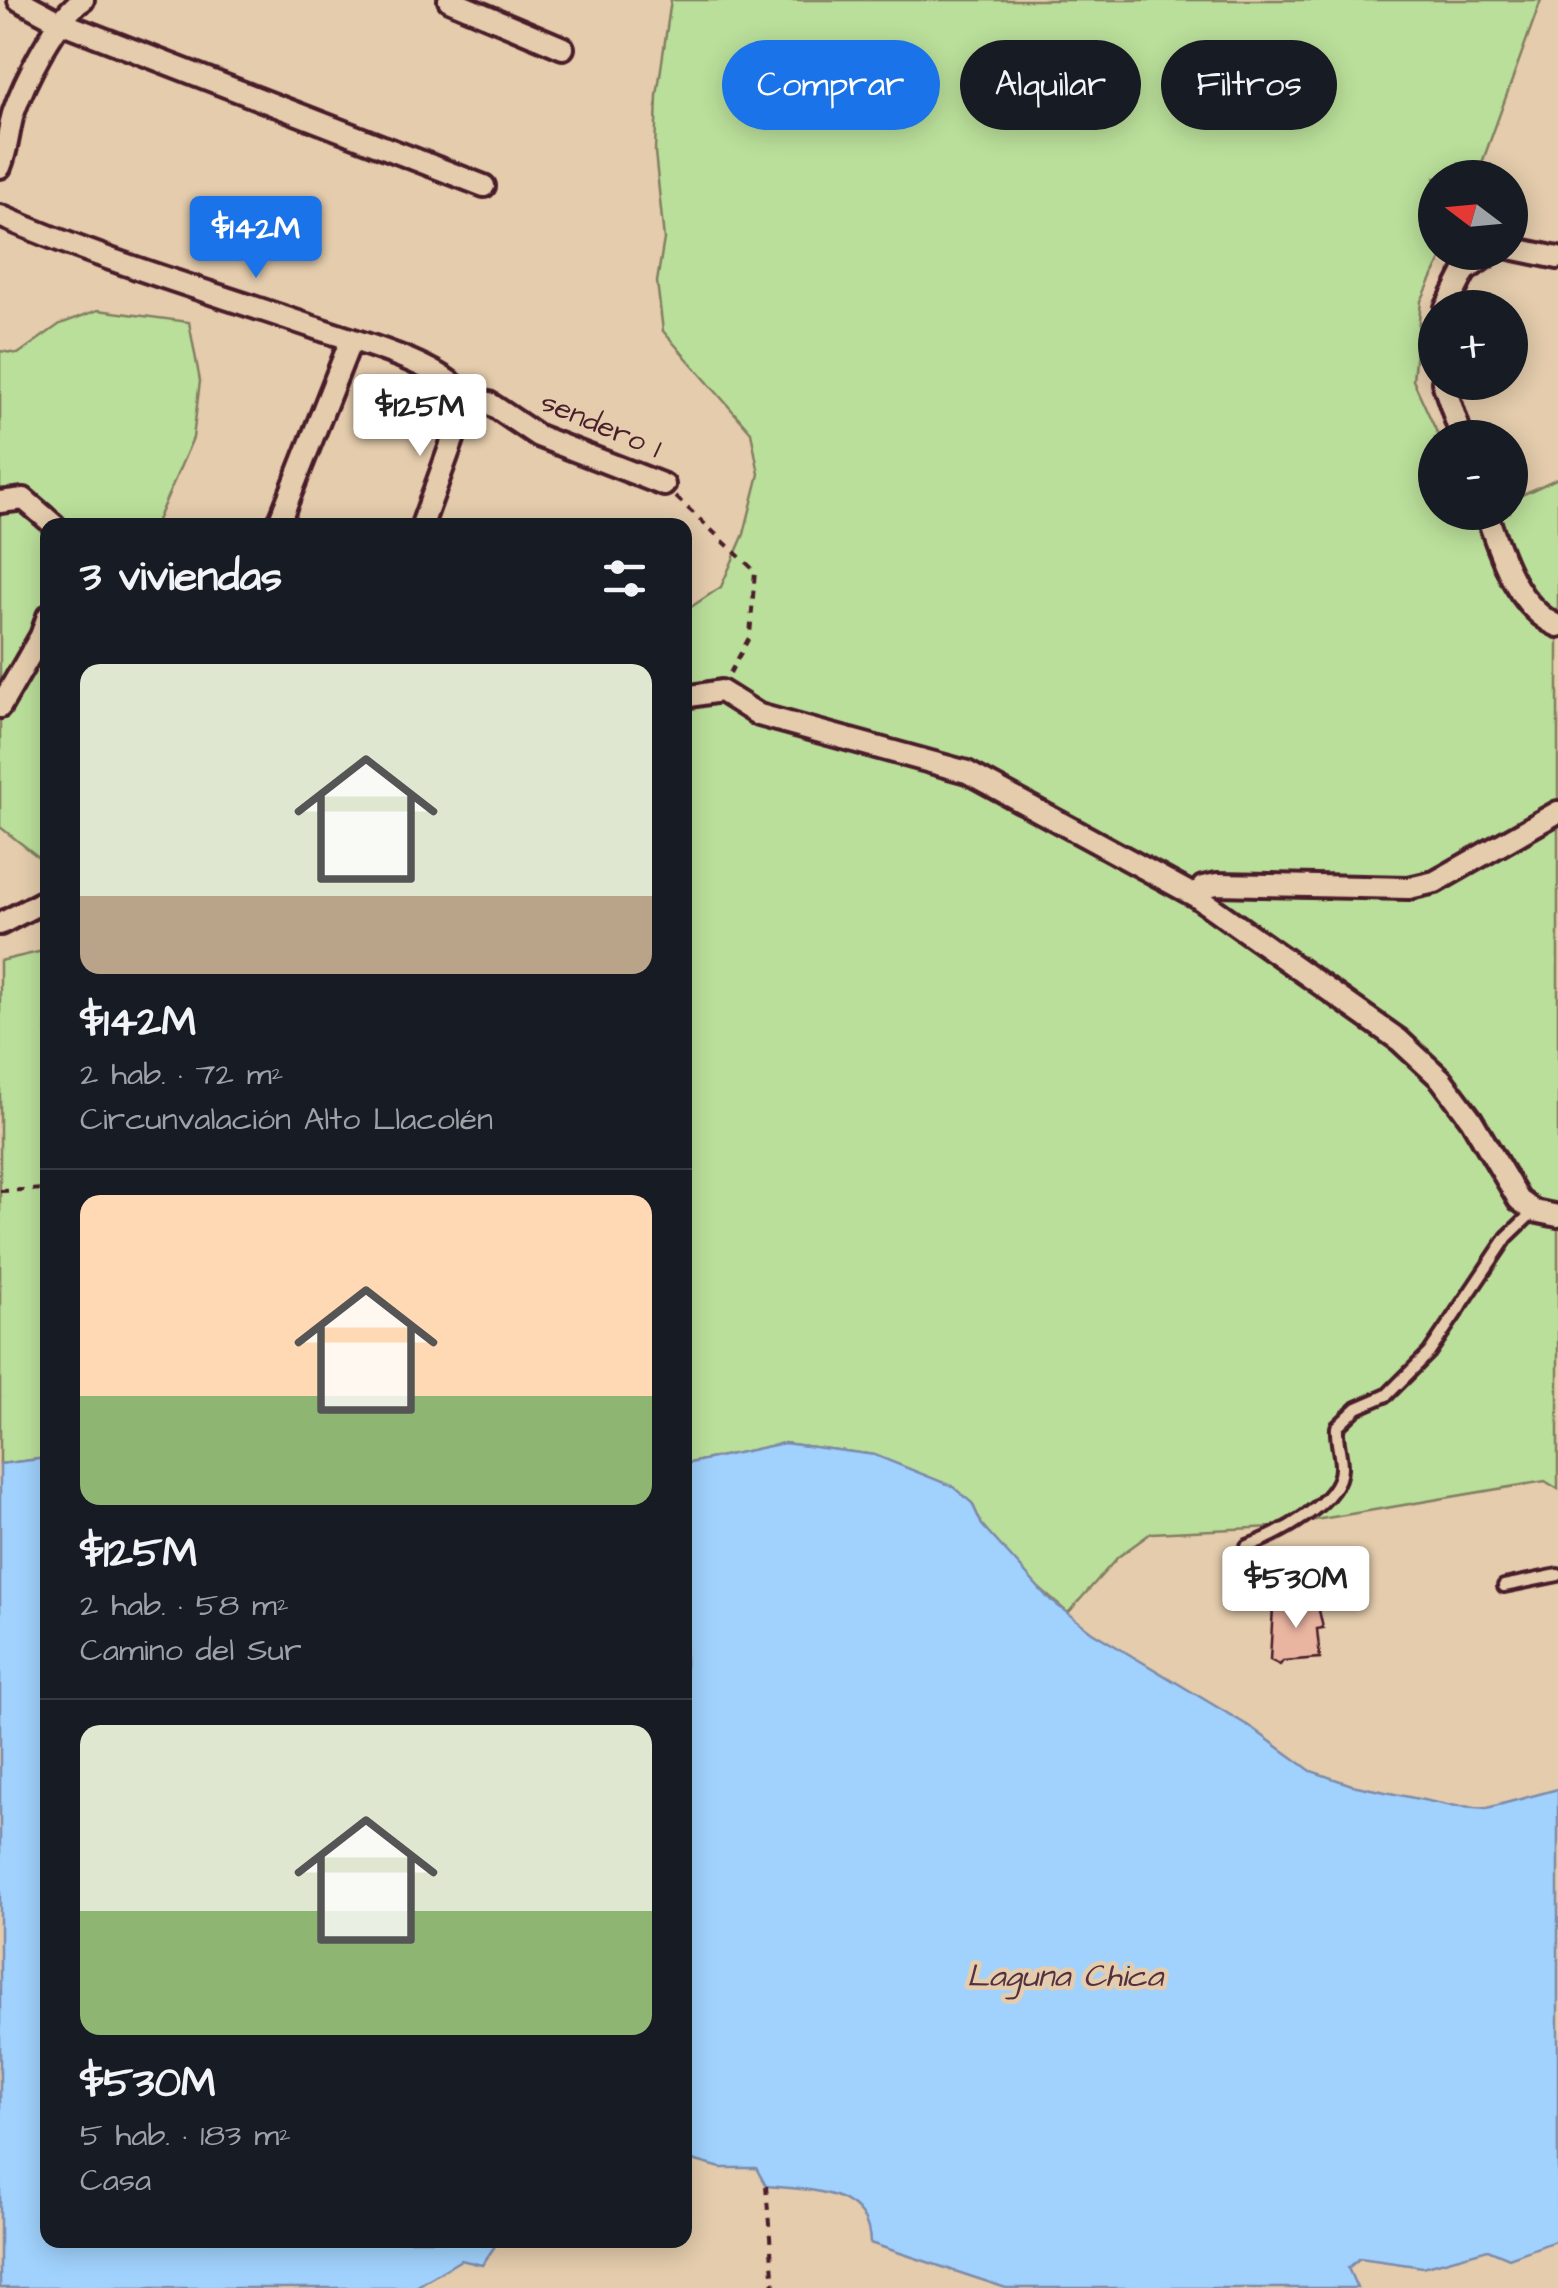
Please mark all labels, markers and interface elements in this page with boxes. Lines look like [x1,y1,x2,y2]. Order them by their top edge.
chip: Comprar [722,40,940,130]
chip: Alquilar [960,40,1141,130]
chip: Filtros [1161,40,1337,130]
north arrow [1418,160,1528,270]
map controls [1418,160,1528,530]
pin: $142M [186,196,326,281]
text: $142M [212,206,300,251]
button: + [1418,290,1528,400]
pin: $125M [350,374,490,459]
street label: sendero 1 [534,381,668,469]
text: $125M [375,384,465,429]
button: − [1418,420,1528,530]
text: 3 viviendas [80,549,282,607]
icon: filters [597,551,652,606]
icon: home [276,729,456,909]
text: $142M [80,994,196,1052]
text: 2 hab. · 72 m² [80,1052,284,1097]
text: Circunvalación Alto Llacolén [80,1097,493,1142]
icon: home [276,1260,456,1440]
text: $125M [80,1525,197,1583]
pin: $530M [1226,1546,1366,1631]
text: $530M [1244,1556,1348,1601]
text: 2 hab. · 58 m² [80,1583,289,1628]
text: Camino del Sur [80,1628,302,1673]
icon: home [276,1790,456,1970]
water label: Laguna Chica [967,1954,1165,2000]
text: $530M [80,2055,216,2113]
text: 5 hab. · 183 m² [80,2113,291,2158]
text: Casa [80,2158,151,2203]

